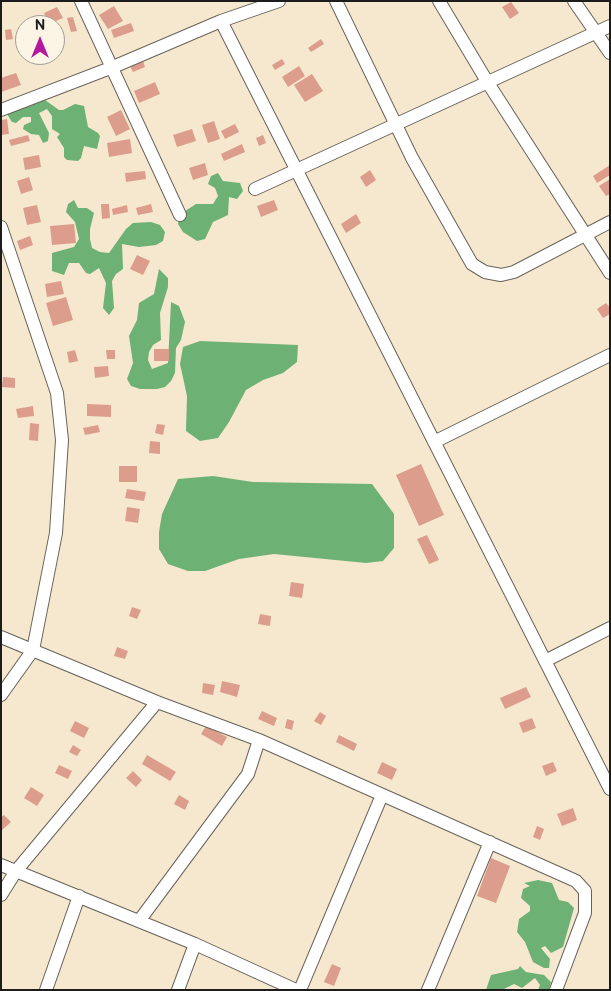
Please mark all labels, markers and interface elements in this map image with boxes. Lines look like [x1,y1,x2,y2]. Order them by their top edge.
north arrow [15,15,65,65]
text: N [35,17,45,34]

